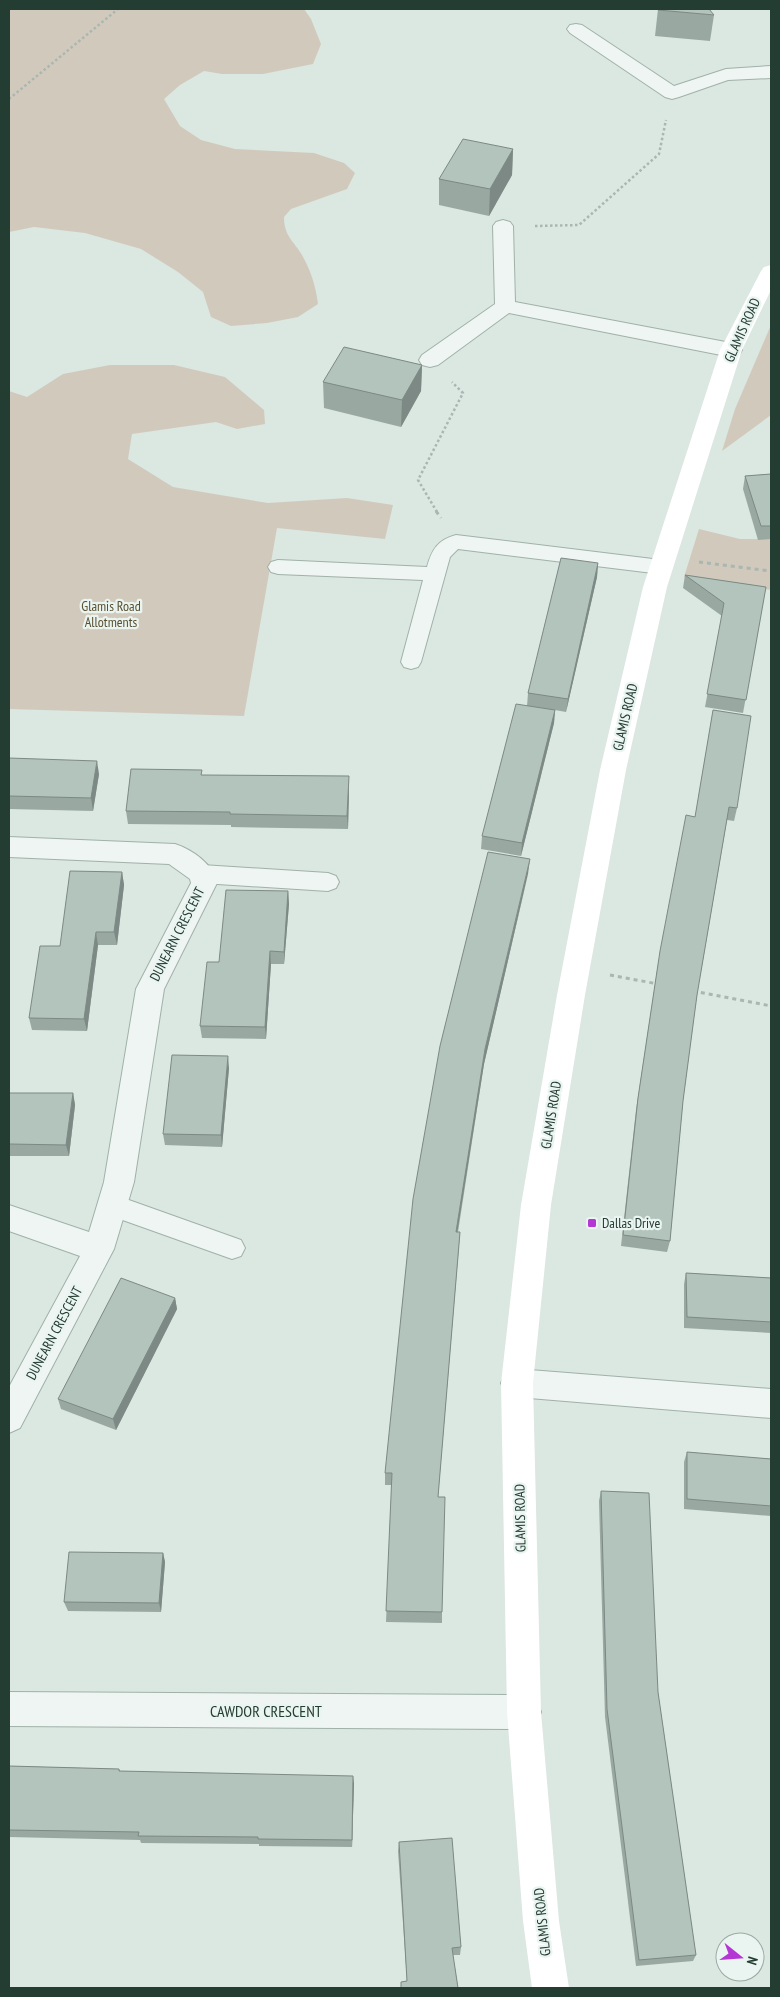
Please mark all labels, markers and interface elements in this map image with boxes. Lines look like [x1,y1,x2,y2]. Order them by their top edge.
street label: GLAMIS ROAD [720,295,764,365]
park label: Glamis Road Allotments [81,597,141,631]
street label: GLAMIS ROAD [609,682,641,752]
street label: DUNEARN CRESCENT [146,883,209,984]
street label: GLAMIS ROAD [537,1080,565,1150]
place label: Dallas Drive [602,1214,660,1232]
marker: Dallas Drive [586,1217,598,1229]
street label: DUNEARN CRESCENT [22,1282,87,1383]
street label: GLAMIS ROAD [510,1484,530,1552]
street label: CAWDOR CRESCENT [210,1701,322,1721]
street label: GLAMIS ROAD [529,1887,555,1957]
north arrow [715,1932,765,1982]
text: N [743,1955,762,1967]

